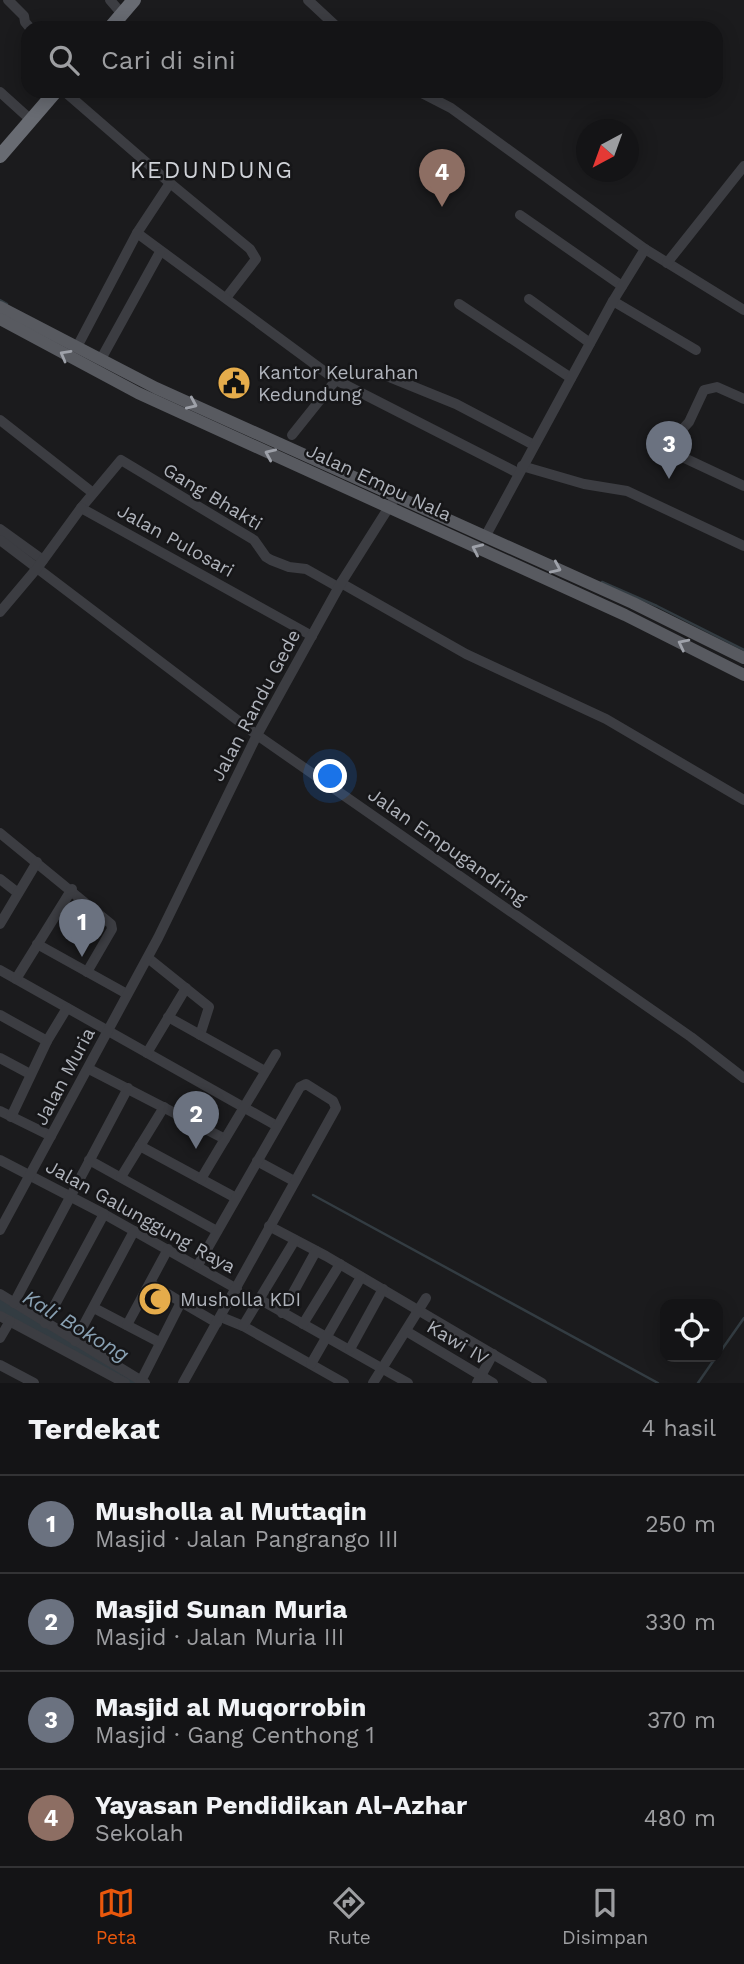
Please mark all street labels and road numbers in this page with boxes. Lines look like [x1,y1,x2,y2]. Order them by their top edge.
street label: Jalan Empu Nala [303,439,455,526]
street label: Gang Bhakti [159,458,266,535]
street label: Jalan Pulosari [113,499,238,582]
street label: Jalan Randu Gede [206,625,305,785]
street label: Jalan Empugandring [364,783,532,911]
street label: Jalan Muria [29,1023,100,1129]
street label: Jalan Galunggung Raya [42,1155,240,1278]
street label: Kawi IV [423,1315,493,1370]

